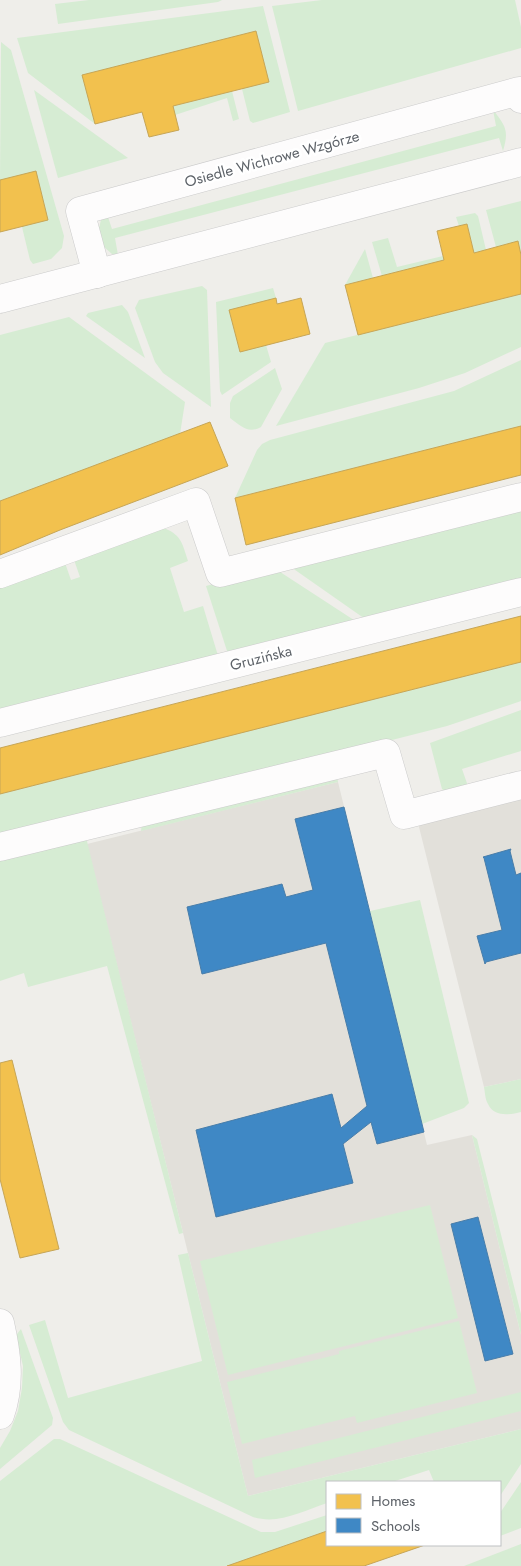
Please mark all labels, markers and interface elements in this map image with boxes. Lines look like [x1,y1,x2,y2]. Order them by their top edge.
street label: Osiedle Wichrowe Wzgórze [182,125,362,193]
street label: Gruzińska [228,640,294,676]
legend [326,1481,501,1546]
text: Homes [371,1490,415,1512]
text: Schools [371,1515,420,1537]

